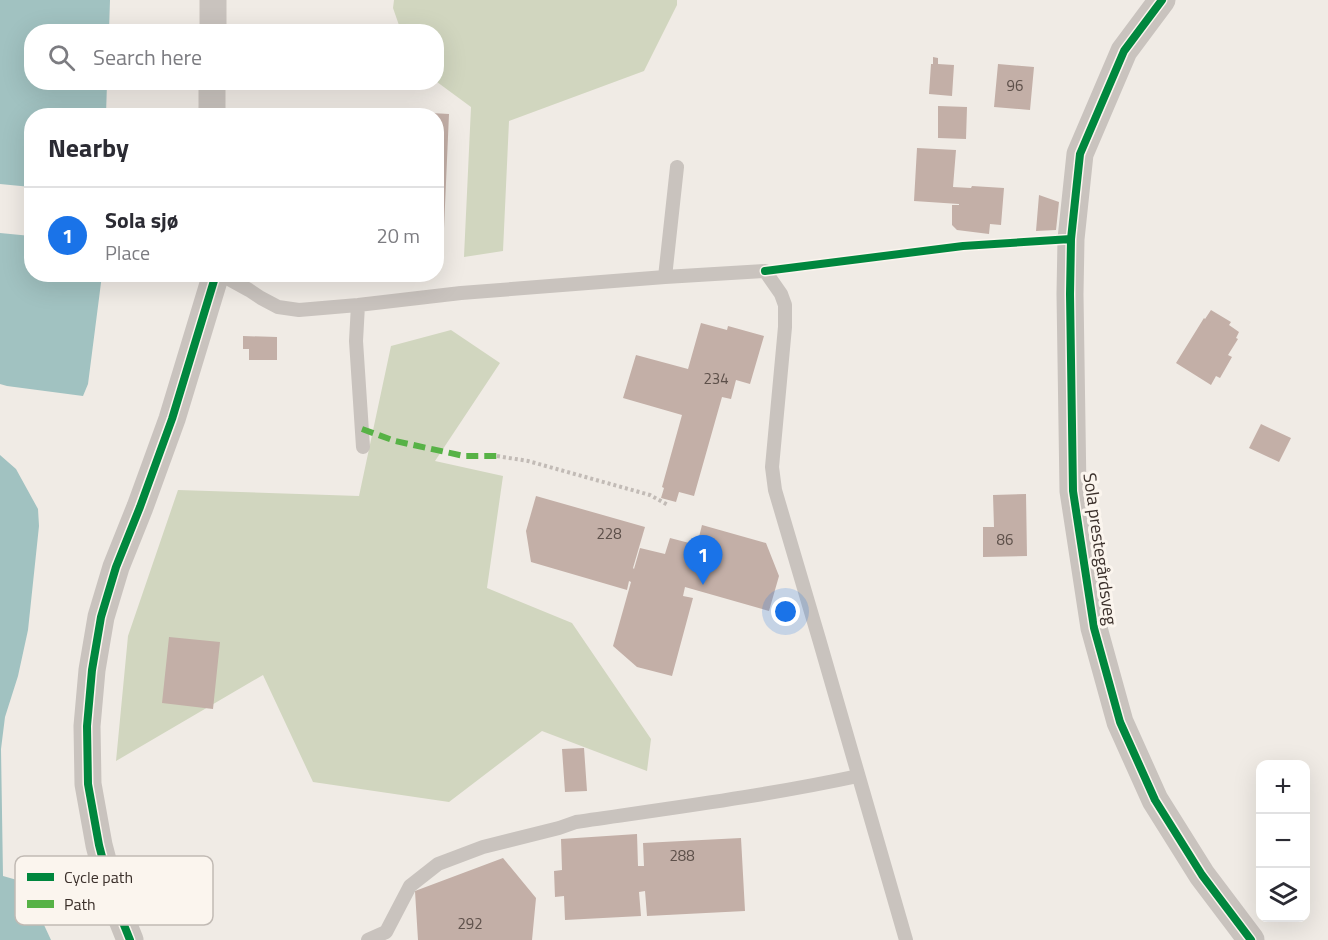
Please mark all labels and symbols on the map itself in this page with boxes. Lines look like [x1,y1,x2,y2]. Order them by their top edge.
house number: 96 [1007,74,1023,97]
house number: 234 [703,367,729,390]
street label: Sola prestegårdsveg [1076,471,1125,627]
house number: 228 [596,522,622,545]
house number: 86 [997,528,1013,551]
pin: 1 [684,536,722,585]
your location [771,597,800,626]
house number: 288 [669,844,695,867]
legend [15,856,213,925]
text: Cycle path [64,865,133,889]
text: Path [64,892,96,916]
house number: 292 [457,912,483,935]

